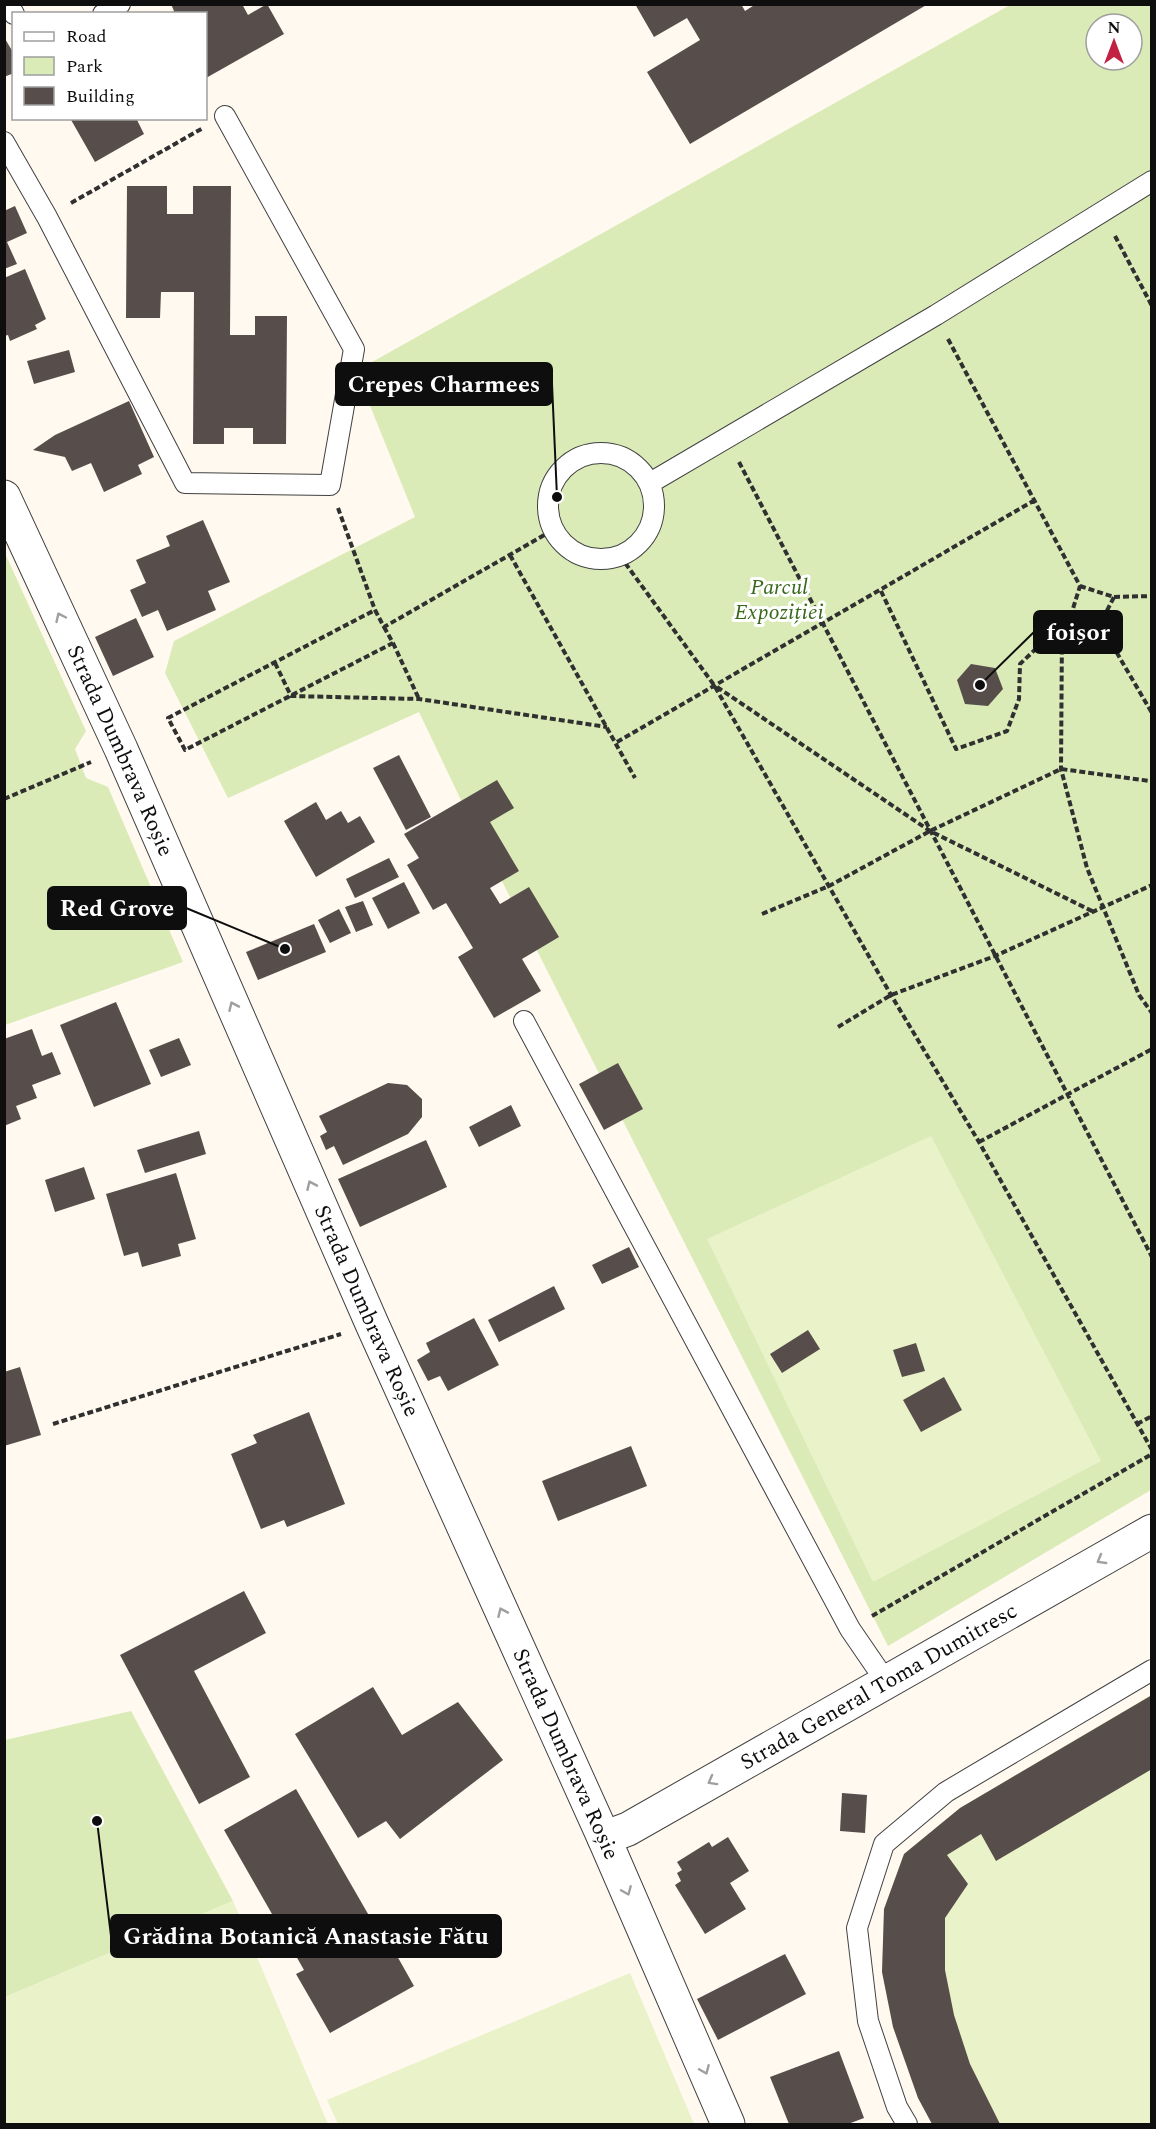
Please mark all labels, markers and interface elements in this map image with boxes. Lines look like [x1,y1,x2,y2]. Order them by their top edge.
legend [12,12,207,120]
north arrow [1084,12,1144,72]
text: N [1107,16,1121,40]
text: Road [66,23,107,50]
text: Park [66,53,103,80]
text: Building [66,83,135,110]
callout: Crepes Charmees [336,363,552,405]
text: Crepes Charmees [348,367,540,403]
park label: Parcul Expoziției [734,571,824,629]
callout: foișor [1034,611,1122,653]
one-way arrow [55,612,67,623]
text: foișor [1046,615,1111,651]
street label: Strada Dumbrava Roșie [58,639,182,861]
callout: Red Grove [48,887,186,929]
text: Red Grove [60,891,174,927]
one-way arrow [228,1002,240,1013]
one-way arrow [306,1180,318,1191]
street label: Strada Dumbrava Roșie [305,1200,428,1422]
one-way arrow [1097,1553,1107,1564]
street label: Strada General Toma Dumitresc [734,1594,1023,1778]
one-way arrow [497,1608,509,1619]
street label: Strada Dumbrava Roșie [504,1643,628,1865]
one-way arrow [708,1774,718,1785]
one-way arrow [620,1885,632,1896]
callout: Grădina Botanică Anastasie Fătu [111,1915,501,1957]
text: Grădina Botanică Anastasie Fătu [123,1919,489,1955]
one-way arrow [697,2064,709,2075]

